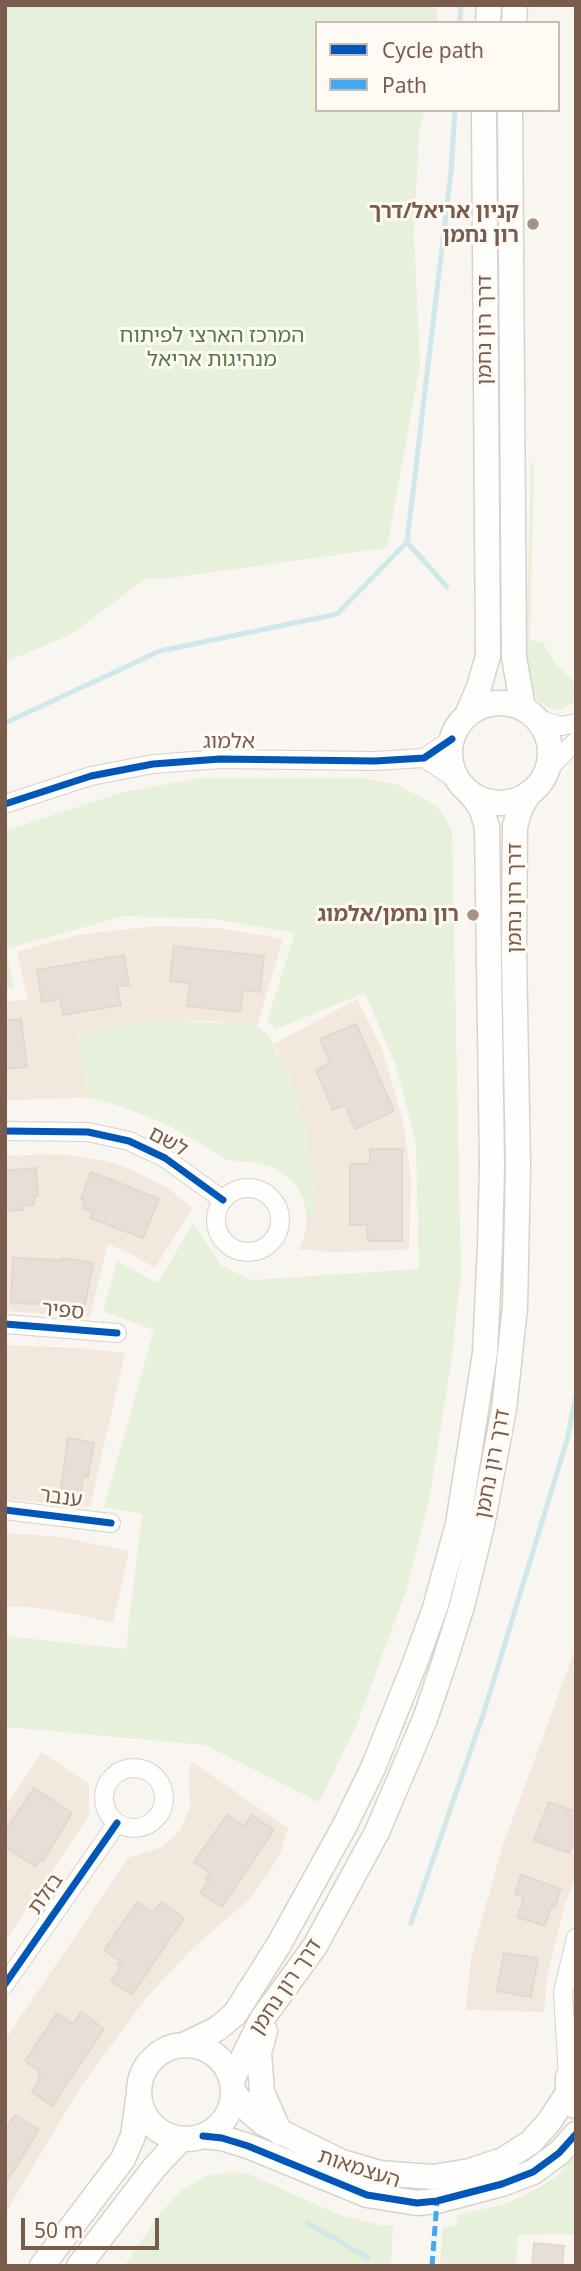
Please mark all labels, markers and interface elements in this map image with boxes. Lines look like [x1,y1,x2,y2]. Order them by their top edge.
legend [315,21,560,112]
text: Cycle path [382,36,484,64]
text: Path [382,71,427,99]
place label: קניון אריאל/דרך רון נחמן [369,199,519,249]
marker: קניון אריאל/דרך רון נחמן [525,216,541,232]
street label: דרך רון נחמן [472,275,498,385]
park label: המרכז הארצי לפיתוח מנהיגות אריאל [120,323,304,373]
street label: אלמוג [203,729,255,755]
street label: דרך רון נחמן [502,843,528,953]
place label: רון נחמן/אלמוג [317,902,459,928]
marker: רון נחמן/אלמוג [465,907,481,923]
street label: לשם [144,1121,192,1163]
street label: ספיר [41,1297,85,1325]
street label: דרך רון נחמן [470,1407,516,1521]
street label: ענבר [38,1483,84,1513]
street label: בזלת [23,1869,69,1919]
street label: דרך רון נחמן [245,1934,327,2040]
street label: העצמאות [315,2144,403,2194]
scale bar [24,2204,163,2248]
text: 50 m [34,2216,83,2244]

